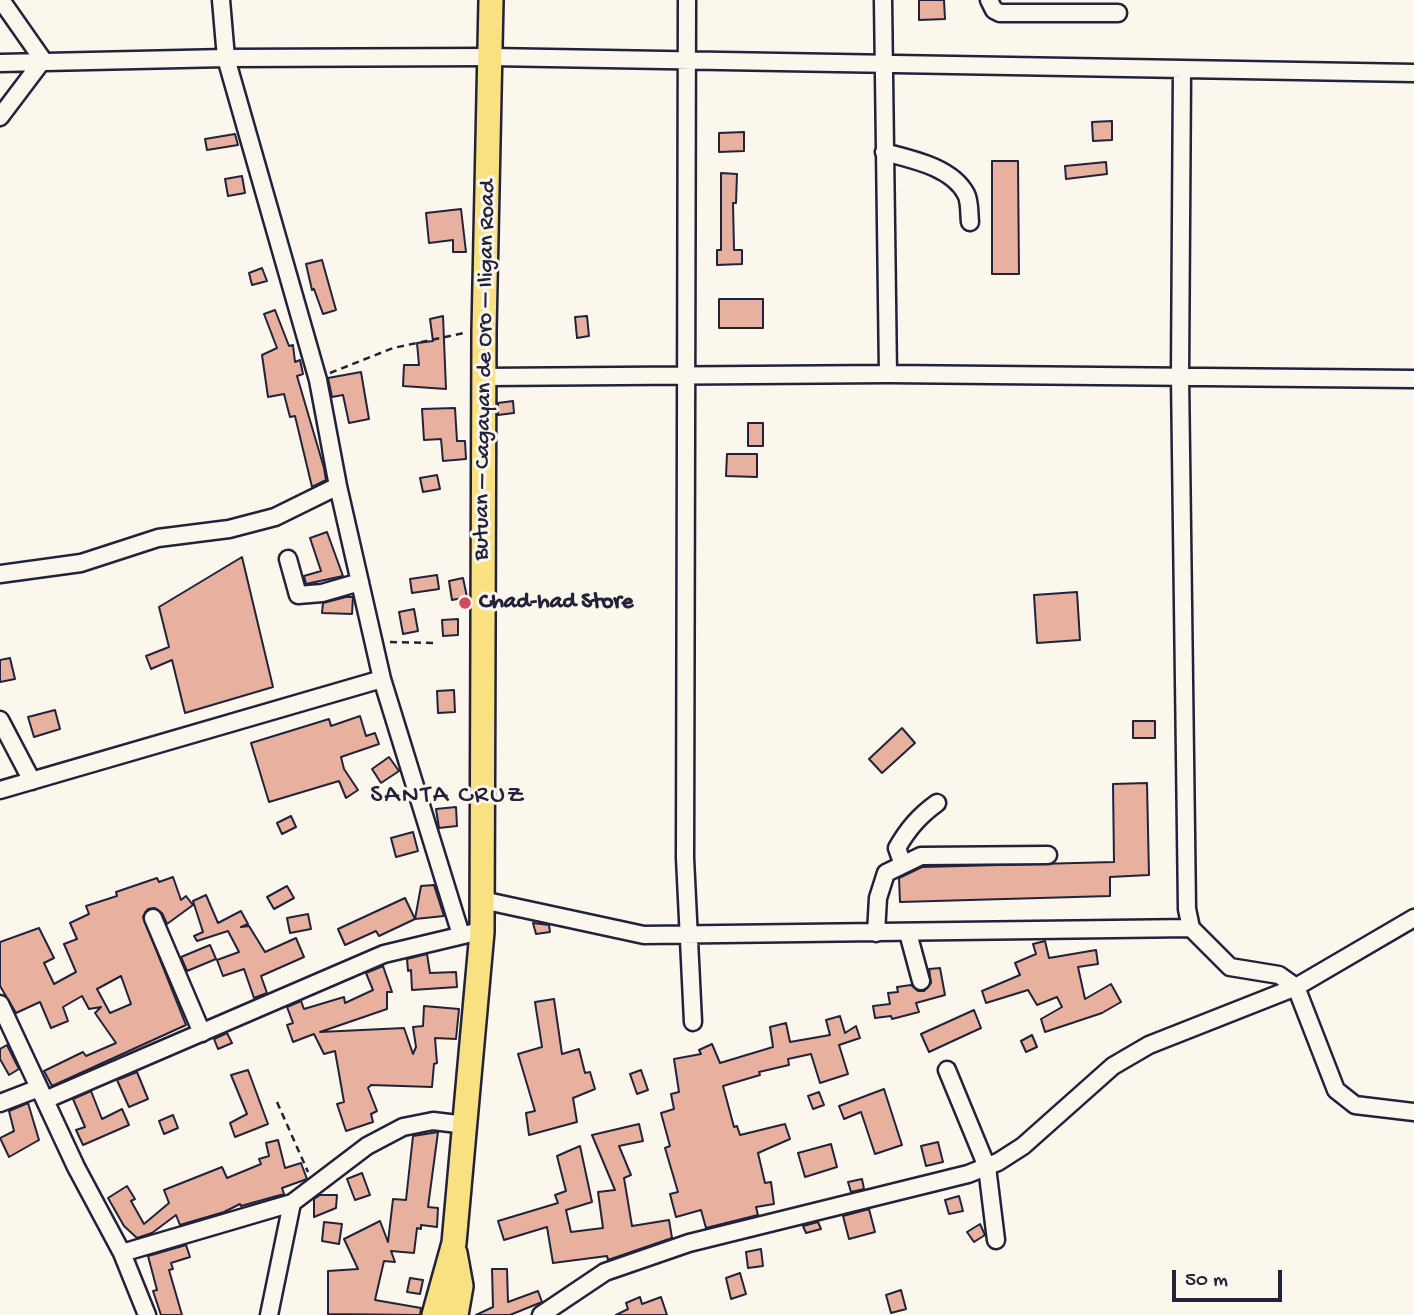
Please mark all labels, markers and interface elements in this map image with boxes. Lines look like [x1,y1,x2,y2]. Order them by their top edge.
street label: Butuan – Cagayan de Oro – Iligan Road [469,179,503,561]
place label: Chad-had Store [479,589,633,617]
marker: Chad-had Store [457,595,473,611]
district label: SANTA CRUZ [372,781,524,813]
scale bar [1176,1256,1286,1300]
text: 50 m [1185,1269,1228,1294]

